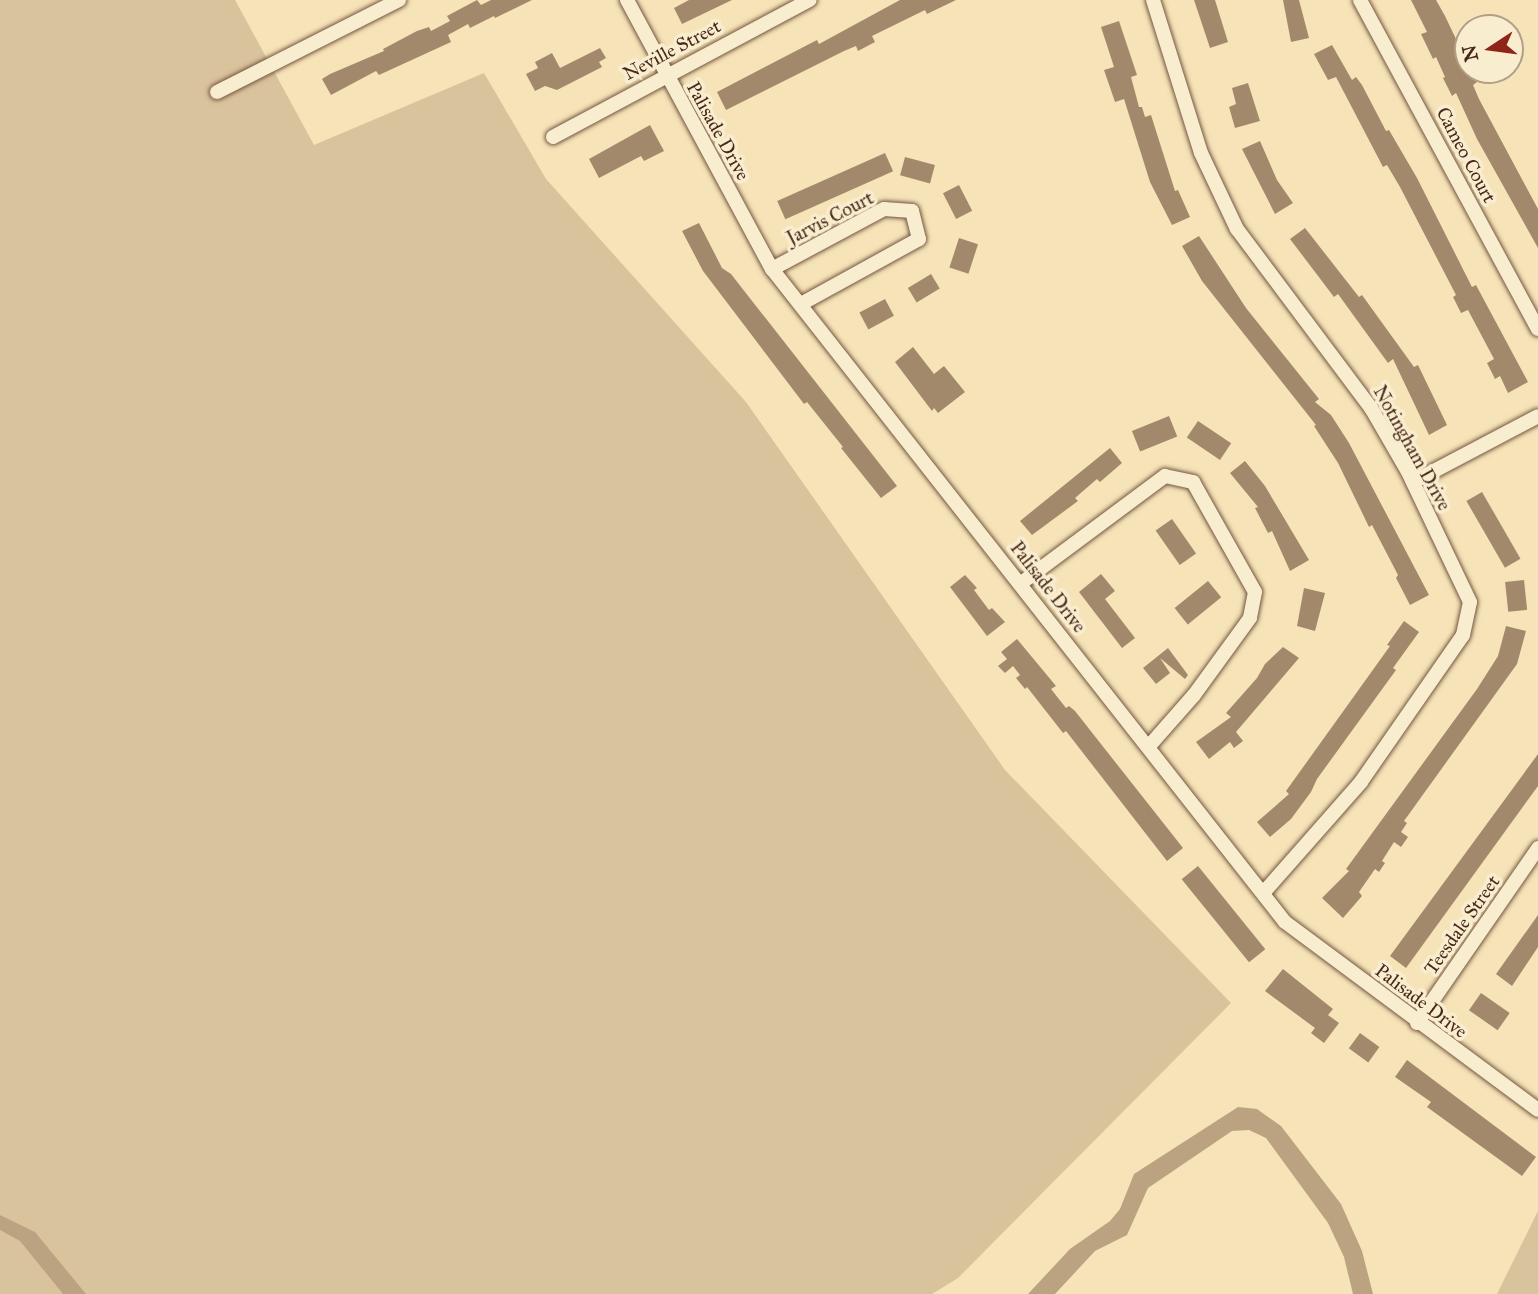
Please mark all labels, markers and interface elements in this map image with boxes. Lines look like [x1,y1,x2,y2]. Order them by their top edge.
north arrow [1454,14,1524,84]
street label: Neville Street [619,15,725,85]
text: N [1457,43,1483,64]
street label: Palisade Drive [682,78,754,184]
street label: Cameo Court [1431,103,1501,207]
street label: Jarvis Court [783,186,877,250]
street label: Notingham Drive [1368,382,1456,514]
street label: Palisade Drive [1005,537,1091,637]
street label: Teesdale Street [1419,871,1505,979]
street label: Palisade Drive [1370,959,1472,1043]

